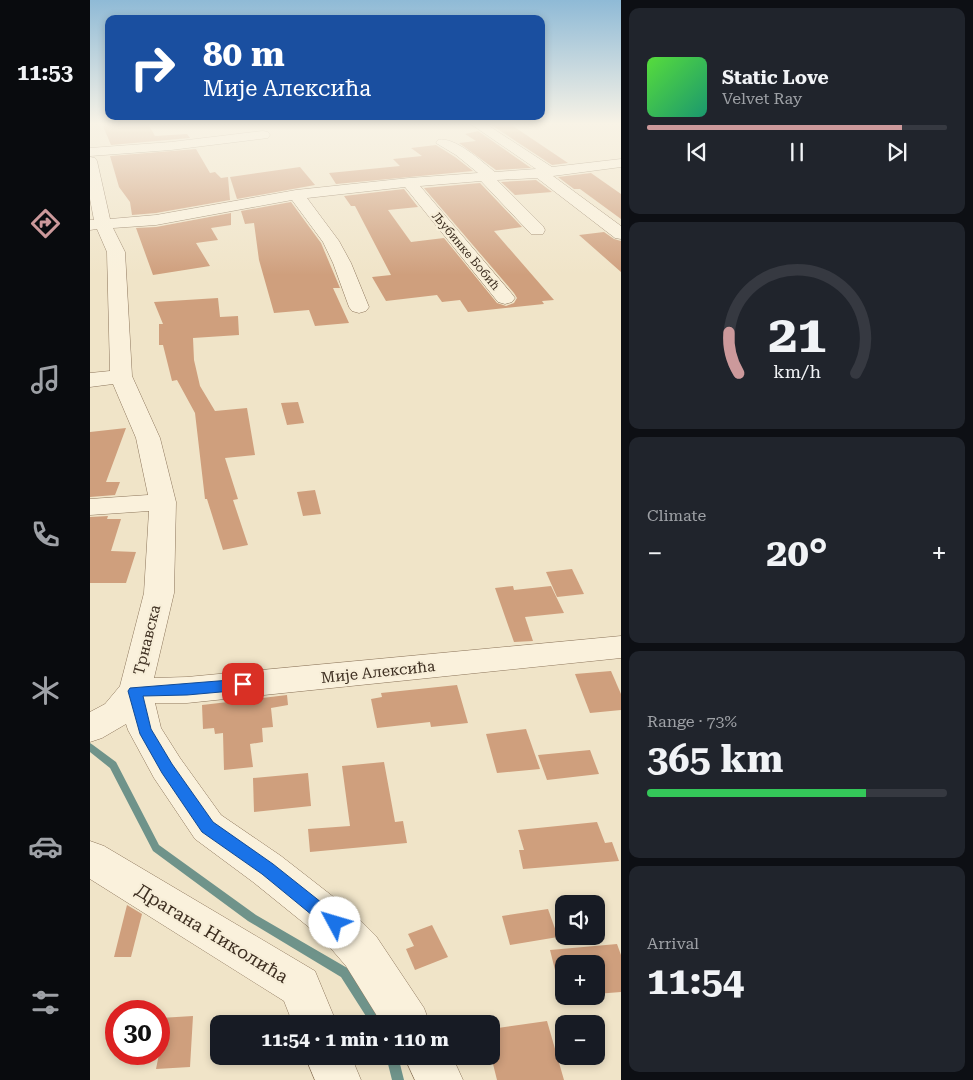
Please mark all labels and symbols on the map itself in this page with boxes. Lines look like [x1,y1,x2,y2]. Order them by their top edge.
street label: Љубинке Бобић [429,209,503,293]
street label: Трнавска [130,603,164,677]
street label: Мије Алексића [320,657,436,687]
pin [222,663,264,705]
street label: Драгана Николића [132,879,292,987]
position arrow [308,896,360,948]
speed limit sign: 30 [105,1000,170,1065]

